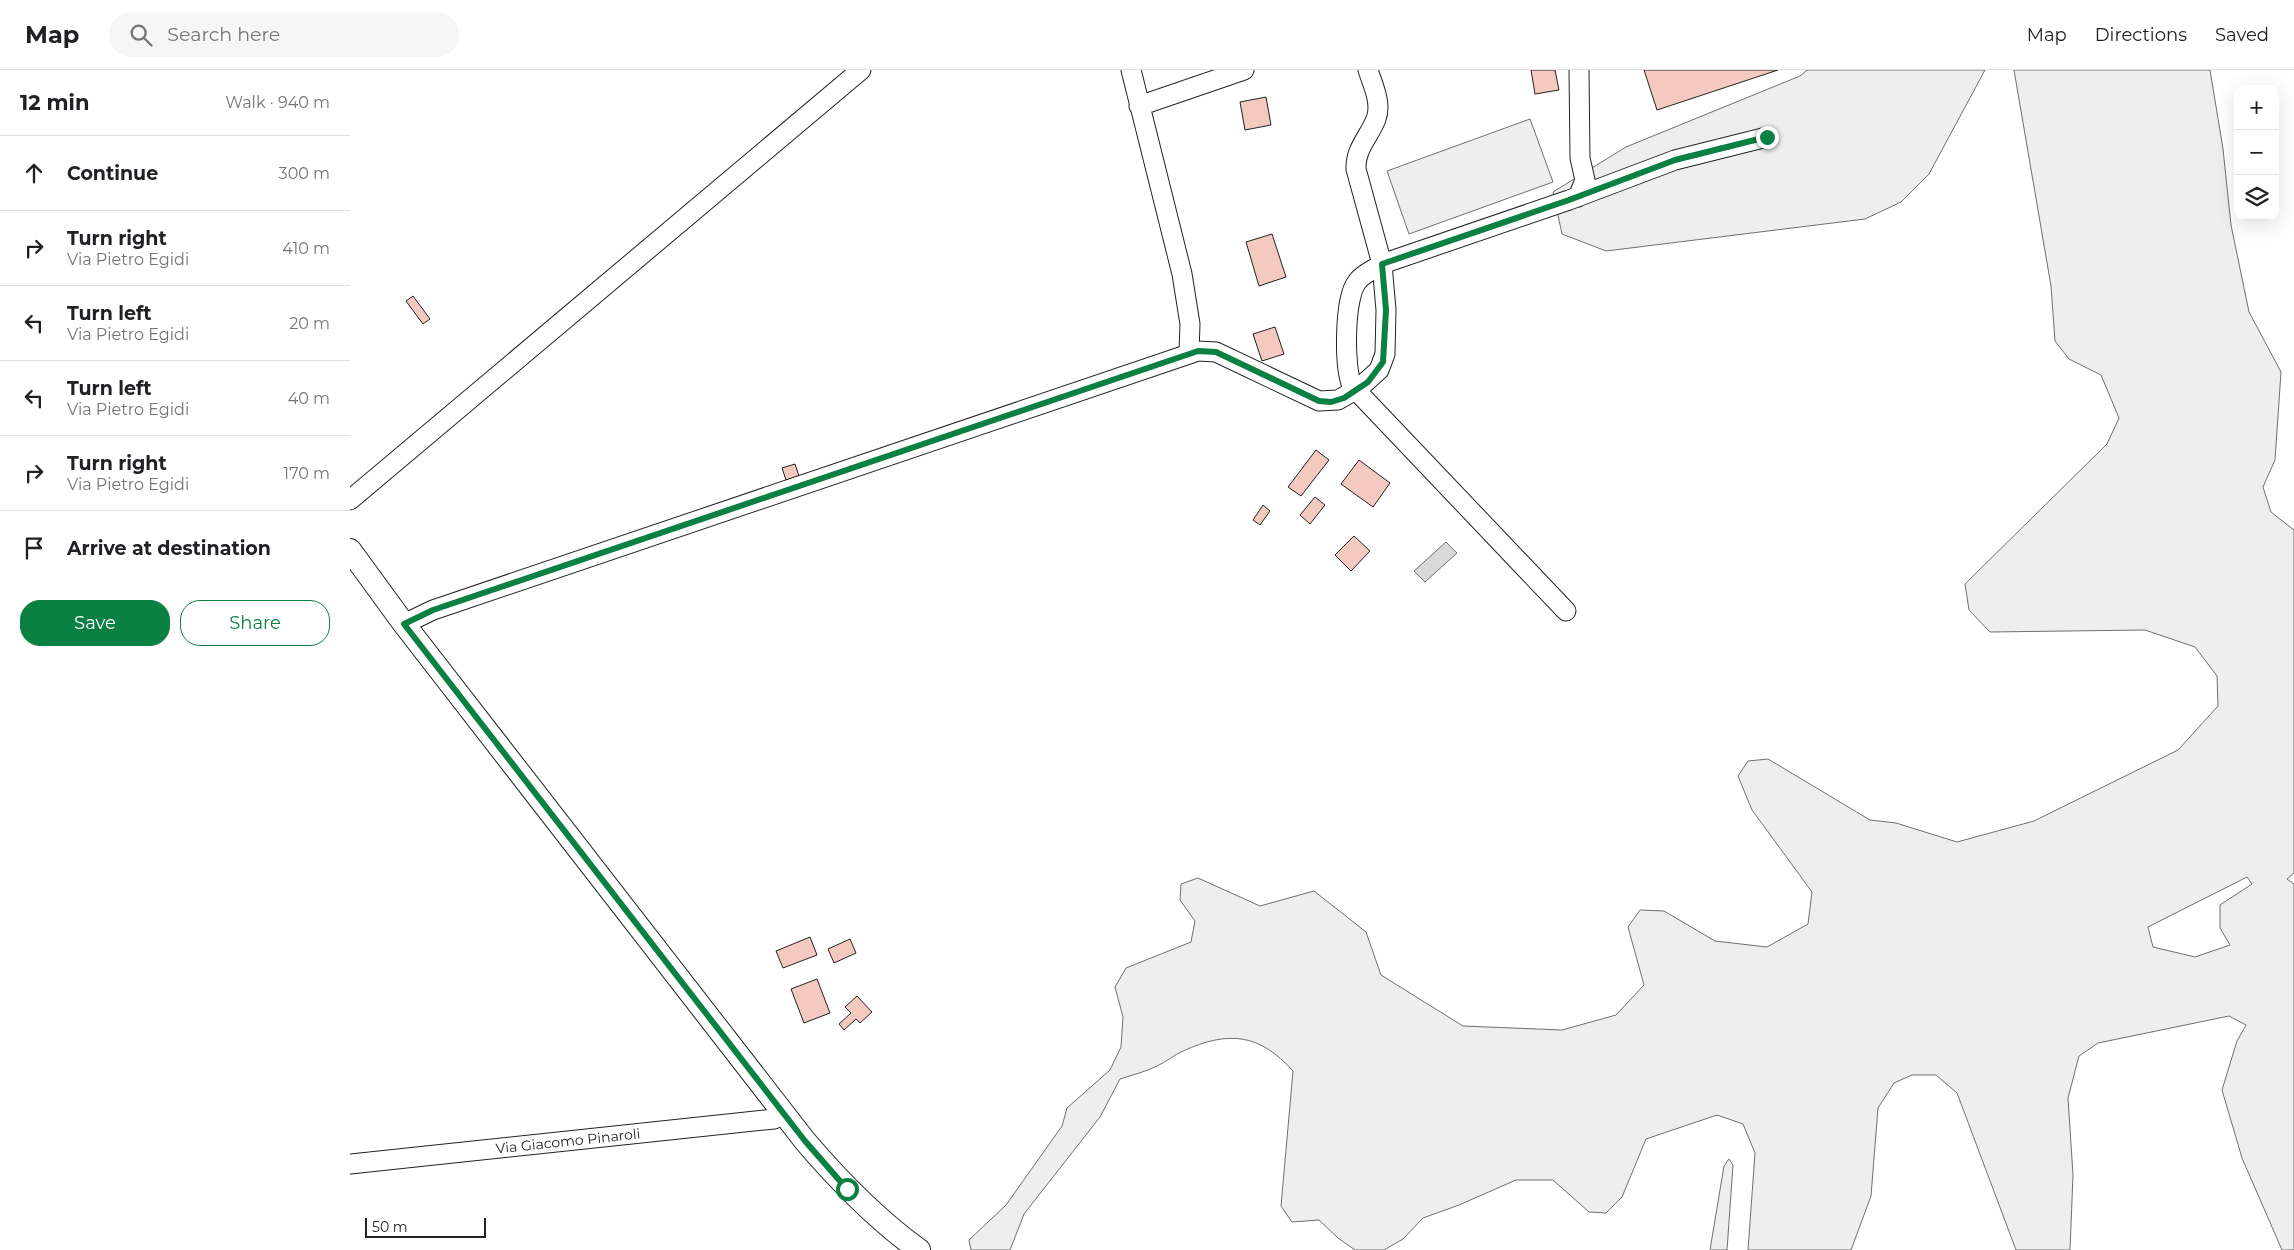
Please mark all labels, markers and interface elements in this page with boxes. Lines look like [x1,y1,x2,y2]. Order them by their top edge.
search box [109,12,459,57]
text: Map [25,20,79,49]
icon: search [127,21,155,49]
text: Search here [167,23,280,46]
text: Map [2027,24,2067,46]
text: Directions [2095,24,2187,46]
text: Saved [2215,24,2269,46]
map controls [2234,85,2279,220]
button: + [2234,85,2279,130]
text: 12 min [20,90,89,115]
text: Walk · 940 m [225,93,330,112]
route end [1756,126,1779,149]
button: − [2234,130,2279,175]
icon: ahead [20,159,48,187]
text: Continue [67,162,158,185]
text: 300 m [279,164,330,183]
button: layers [2234,175,2279,220]
text: Turn right [67,227,167,250]
icon: right [20,234,48,262]
text: 410 m [282,239,330,258]
text: Via Pietro Egidi [67,250,189,269]
text: Turn left [67,302,152,325]
icon: left [20,309,48,337]
text: 20 m [289,314,330,333]
text: Via Pietro Egidi [67,325,189,344]
text: Turn left [67,377,152,400]
icon: left [20,384,48,412]
text: 40 m [288,389,330,408]
text: Via Pietro Egidi [67,400,189,419]
text: Turn right [67,452,167,475]
icon: right [20,459,48,487]
text: 170 m [283,464,330,483]
text: Via Pietro Egidi [67,475,189,494]
icon: arrive [20,534,48,562]
text: Arrive at destination [67,537,271,560]
button: Save [20,600,170,646]
button: Share [180,600,330,646]
street label: Via Giacomo Pinaroli [495,1124,641,1158]
route start [836,1178,859,1201]
scale bar [365,1215,486,1238]
text: 50 m [372,1218,408,1236]

